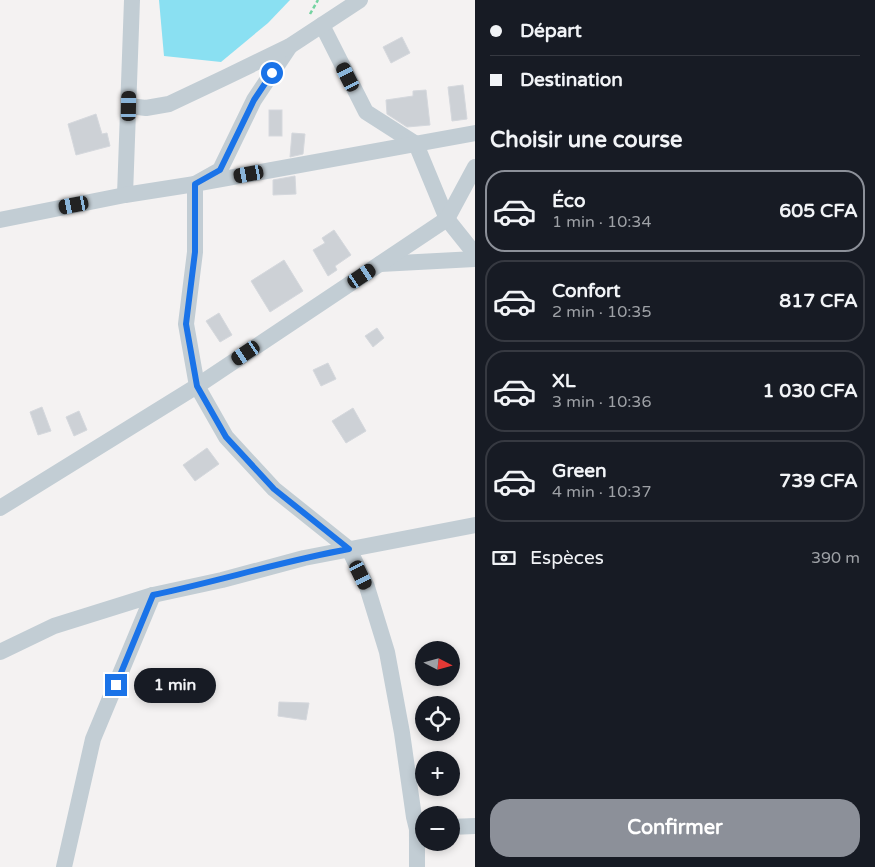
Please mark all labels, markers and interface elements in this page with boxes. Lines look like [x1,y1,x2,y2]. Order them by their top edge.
text: Départ [520,20,582,42]
car [334,60,361,94]
route start [261,62,283,84]
text: Destination [520,69,623,91]
car [121,91,136,121]
text: Choisir une course [490,127,683,153]
car [232,164,265,184]
icon: car [492,189,537,234]
text: Éco [552,190,585,212]
car [57,195,90,215]
text: 605 CFA [779,200,858,222]
text: 1 min · 10:34 [552,212,651,232]
car [345,261,378,291]
icon: car [492,279,537,324]
text: Confort [552,280,621,302]
text: 817 CFA [779,290,858,312]
text: 2 min · 10:35 [552,302,651,322]
car [229,338,262,368]
icon: car [492,369,537,414]
text: XL [552,370,576,392]
text: 1 030 CFA [762,380,858,402]
text: 3 min · 10:36 [552,392,651,412]
icon: car [492,459,537,504]
text: Green [552,460,606,482]
text: 739 CFA [779,470,858,492]
text: 4 min · 10:37 [552,482,651,502]
icon: cash [490,544,518,572]
text: Espèces [530,547,604,569]
text: 390 m [811,548,860,568]
car [347,558,374,592]
north arrow [415,641,460,686]
map controls [415,641,460,851]
callout: 1 min [134,668,216,702]
route end [105,674,127,696]
text: 1 min [154,675,196,695]
button: locate [415,696,460,741]
button: + [415,751,460,796]
button: Confirmer [490,799,860,857]
button: − [415,806,460,851]

